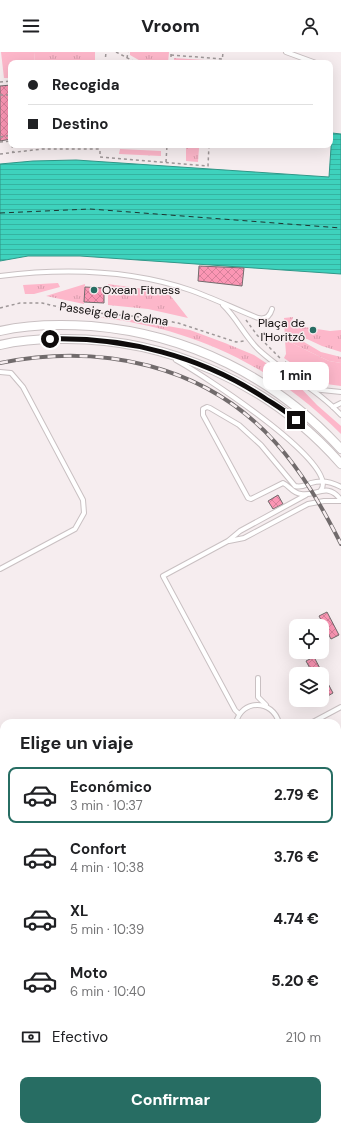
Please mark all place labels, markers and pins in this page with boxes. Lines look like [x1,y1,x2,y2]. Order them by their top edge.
place label: Oxean Fitness [102,282,180,298]
marker: Oxean Fitness [89,285,99,295]
place label: Plaça de l'Horitzó [258,315,305,345]
marker: Plaça de l'Horitzó [308,325,318,335]

